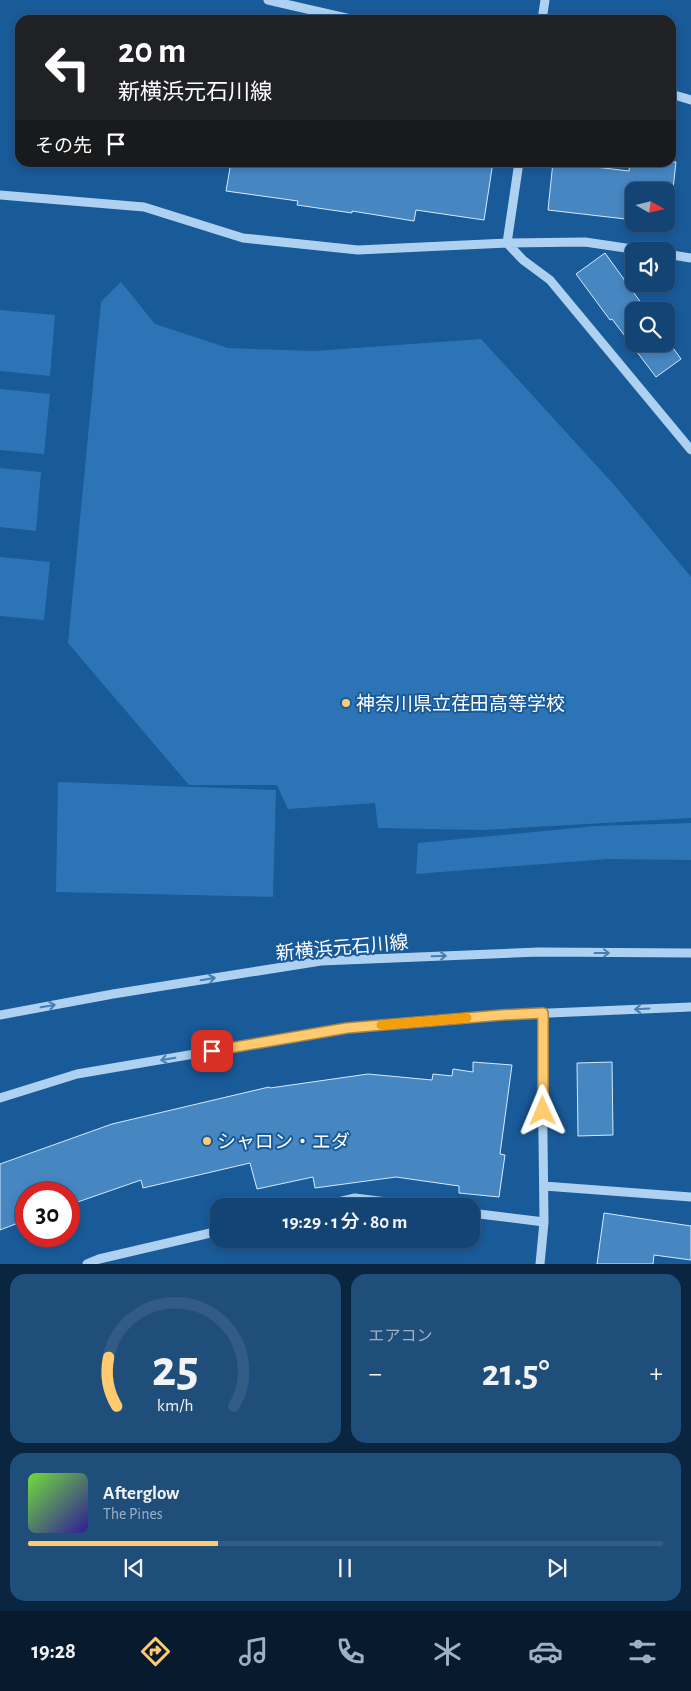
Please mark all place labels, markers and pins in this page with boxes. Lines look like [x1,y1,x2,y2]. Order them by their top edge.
place label: 神奈川県立荏田高等学校 [356,693,565,714]
marker: 神奈川県立荏田高等学校 [340,697,352,709]
pin [191,1030,233,1072]
place label: シャロン・エダ [217,1131,350,1152]
marker: シャロン・エダ [201,1135,213,1147]

